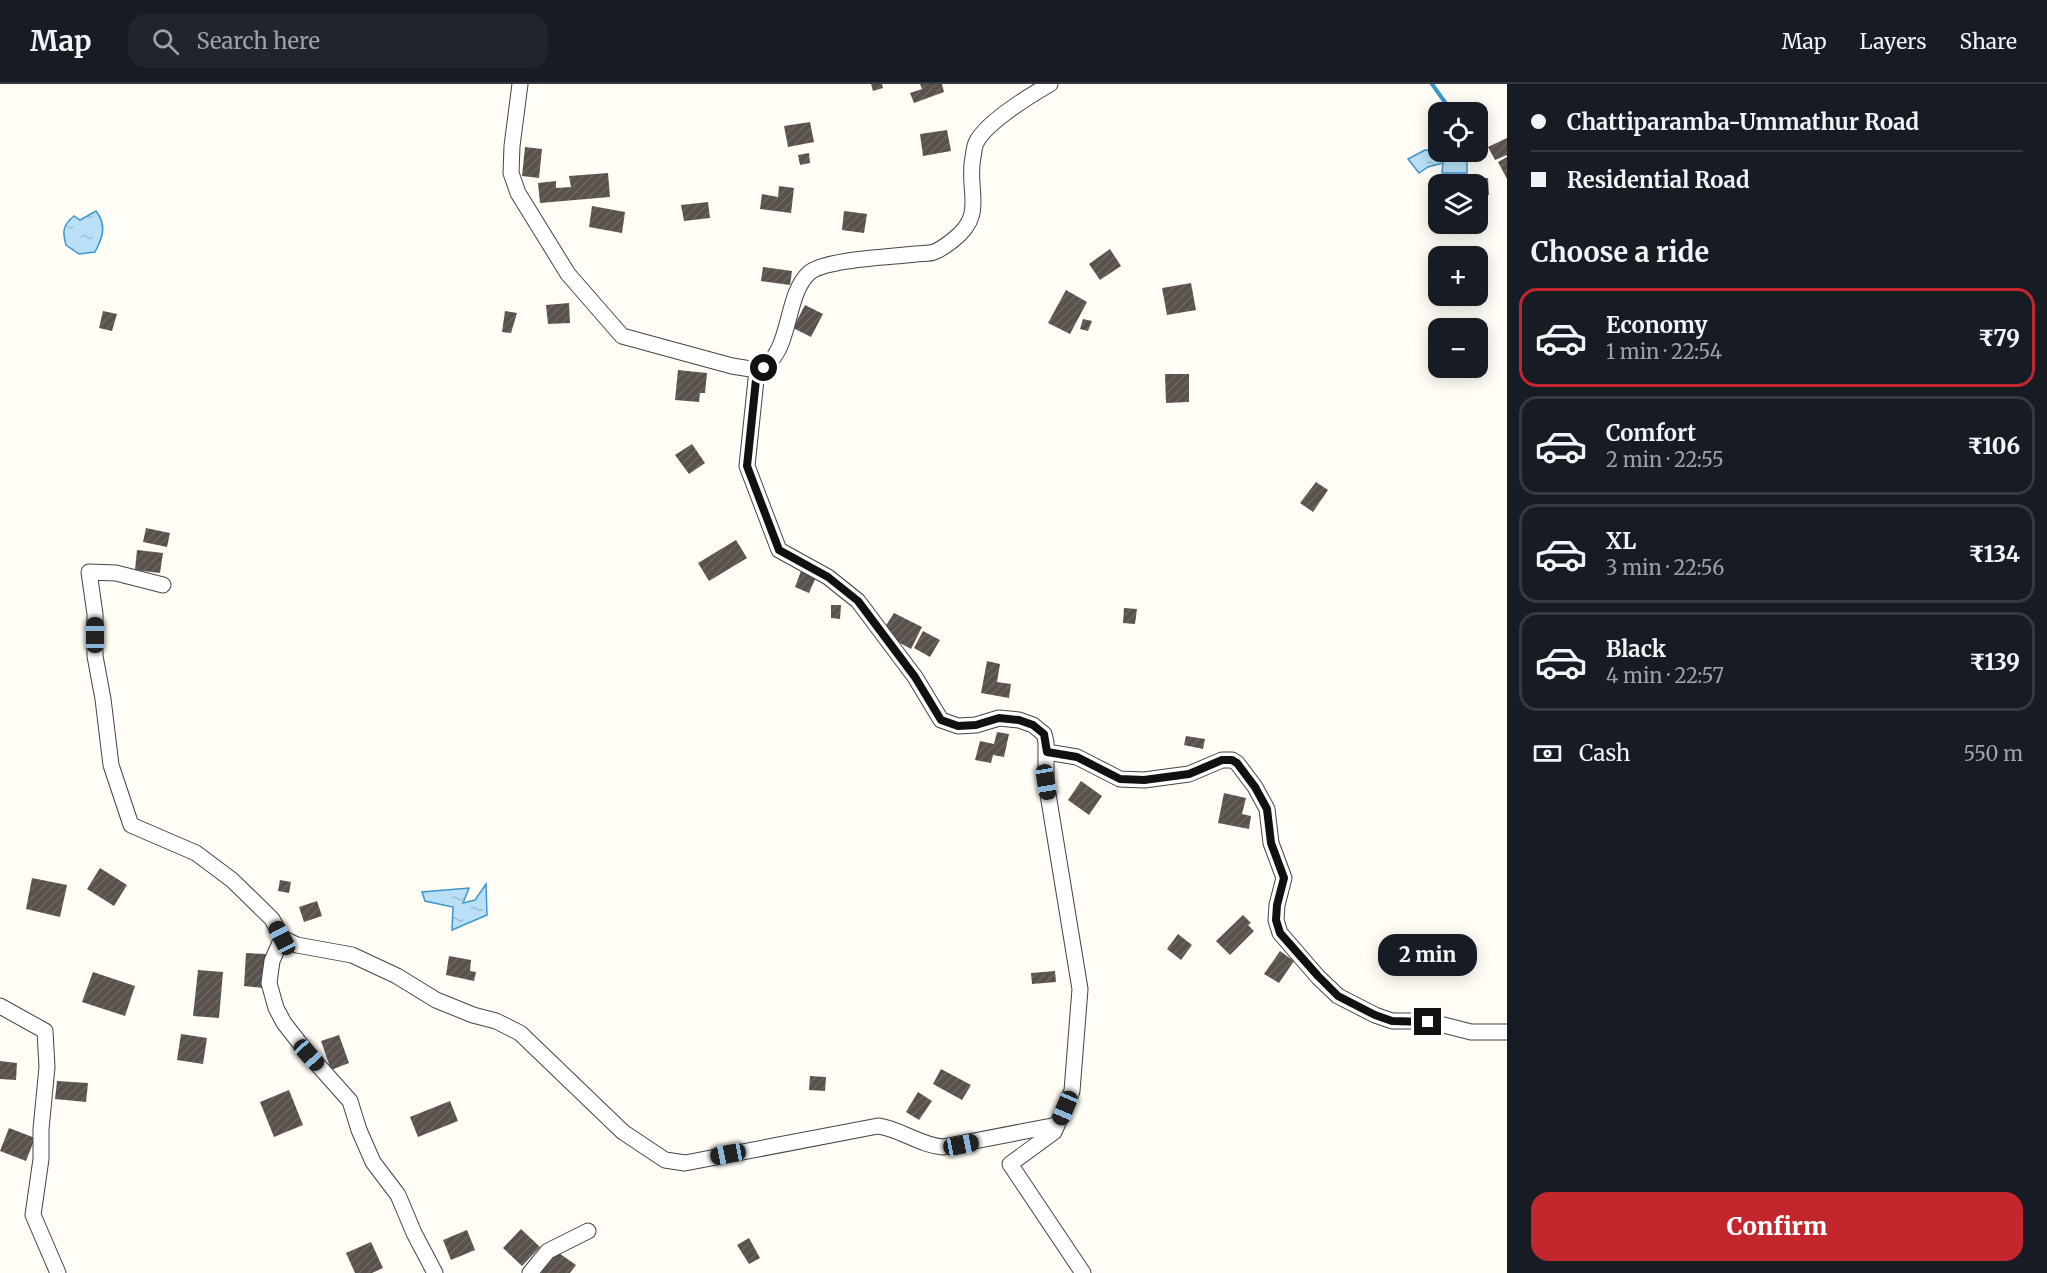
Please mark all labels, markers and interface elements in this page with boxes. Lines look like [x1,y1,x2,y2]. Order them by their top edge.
search box [128,14,548,68]
text: Map [30,23,92,59]
icon: search [149,25,182,58]
text: Search here [197,27,320,55]
text: Map [1782,28,1827,55]
text: Layers [1860,28,1927,55]
text: Share [1960,28,2017,55]
map controls [1428,102,1488,378]
button: locate [1428,102,1488,162]
text: Chattiparamba-Ummathur Road [1567,108,1919,136]
text: Residential Road [1567,166,1750,194]
button: layers [1428,174,1488,234]
text: Choose a ride [1531,235,1709,269]
button: + [1428,246,1488,306]
icon: car [1534,311,1588,365]
text: Economy [1606,311,1707,339]
button: − [1428,318,1488,378]
text: ₹79 [1978,324,2020,352]
text: 1 min · 22:54 [1606,339,1722,364]
route start [750,354,777,381]
icon: car [1534,419,1588,473]
text: Comfort [1606,419,1696,447]
text: ₹106 [1967,432,2020,460]
text: 2 min · 22:55 [1606,447,1724,472]
icon: car [1534,527,1588,581]
text: XL [1606,527,1636,555]
text: ₹134 [1968,540,2020,568]
text: 3 min · 22:56 [1606,555,1724,580]
car [86,617,104,653]
icon: car [1534,635,1588,689]
text: Black [1606,635,1666,663]
text: ₹139 [1969,648,2020,676]
text: 4 min · 22:57 [1606,663,1724,688]
icon: cash [1531,737,1564,770]
text: Cash [1579,739,1630,767]
text: 550 m [1964,741,2023,766]
car [1034,763,1058,801]
car [266,918,298,958]
callout: 2 min [1378,935,1478,977]
text: 2 min [1399,942,1456,967]
route end [1414,1008,1441,1035]
car [290,1036,328,1074]
car [1050,1088,1080,1128]
car [942,1133,980,1157]
car [709,1142,747,1166]
button: Confirm [1531,1192,2023,1261]

